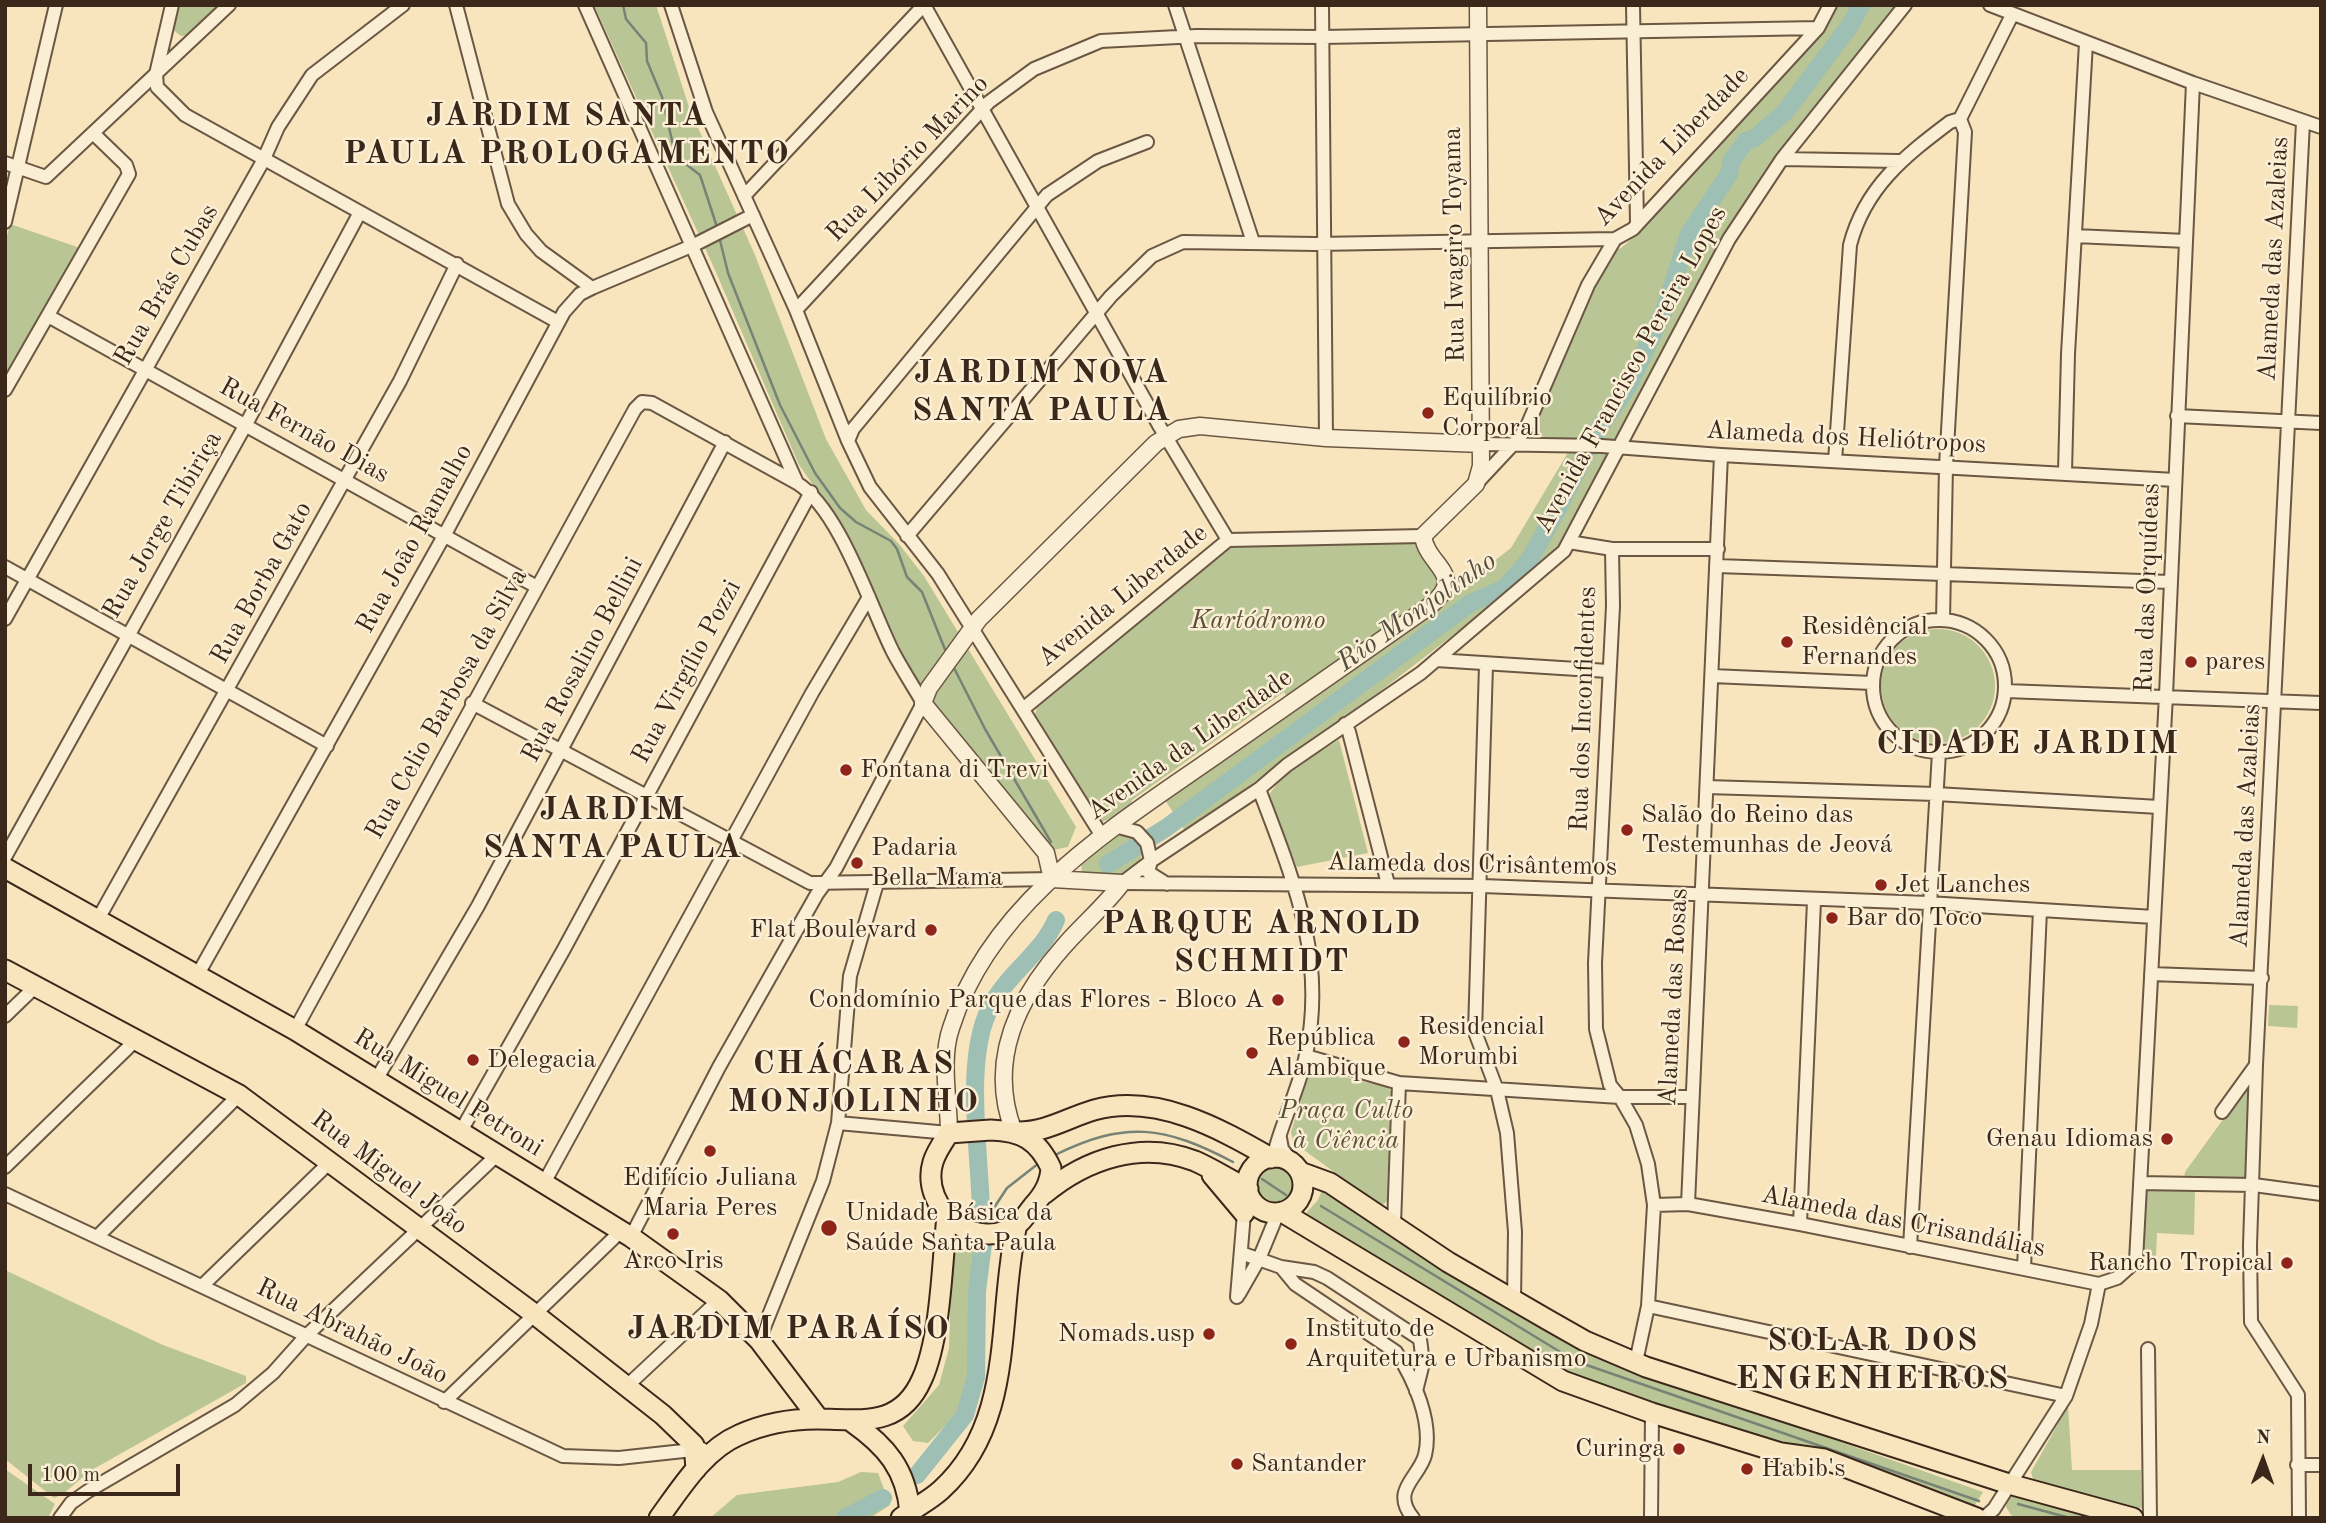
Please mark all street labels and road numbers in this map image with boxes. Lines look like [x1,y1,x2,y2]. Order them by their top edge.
street label: Avenida Liberdade [1588,61,1756,233]
street label: Rua Libório Marino [820,69,996,249]
street label: Rua Iwagiro Toyama [1437,127,1473,363]
street label: Alameda das Azaleias [2252,136,2296,382]
street label: Rua Brás Cubas [108,199,226,371]
street label: Avenida Francisco Pereira Lopes [1528,201,1734,539]
street label: Rua Fernão Dias [214,371,394,491]
street label: Alameda dos Heliótropos [1705,415,1987,461]
street label: Rua Jorge Tibiriça [97,426,229,624]
street label: Rua João Ramalho [350,439,480,639]
street label: Rua das Orquídeas [2129,482,2167,694]
street label: Rua Borba Gato [204,496,320,670]
street label: Avenida Liberdade [1032,518,1214,674]
street label: Rua Rosalino Bellini [516,552,650,768]
street label: Rua Celio Barbosa da Silva [359,563,535,845]
street label: Rua Virgílio Pozzi [625,575,749,769]
street label: Rua dos Inconfidentes [1564,586,1604,832]
street label: Avenida da Liberdade [1081,662,1299,828]
street label: Alameda das Azaleias [2224,703,2268,949]
street label: Alameda dos Crisântemos [1327,847,1617,883]
street label: Alameda das Rosas [1653,887,1695,1107]
street label: Rua Miguel Petroni [347,1022,549,1164]
street label: Rua Miguel João [304,1104,474,1242]
street label: Alameda das Crisandálias [1758,1179,2048,1265]
street label: Rua Abrahão João [251,1272,453,1392]

